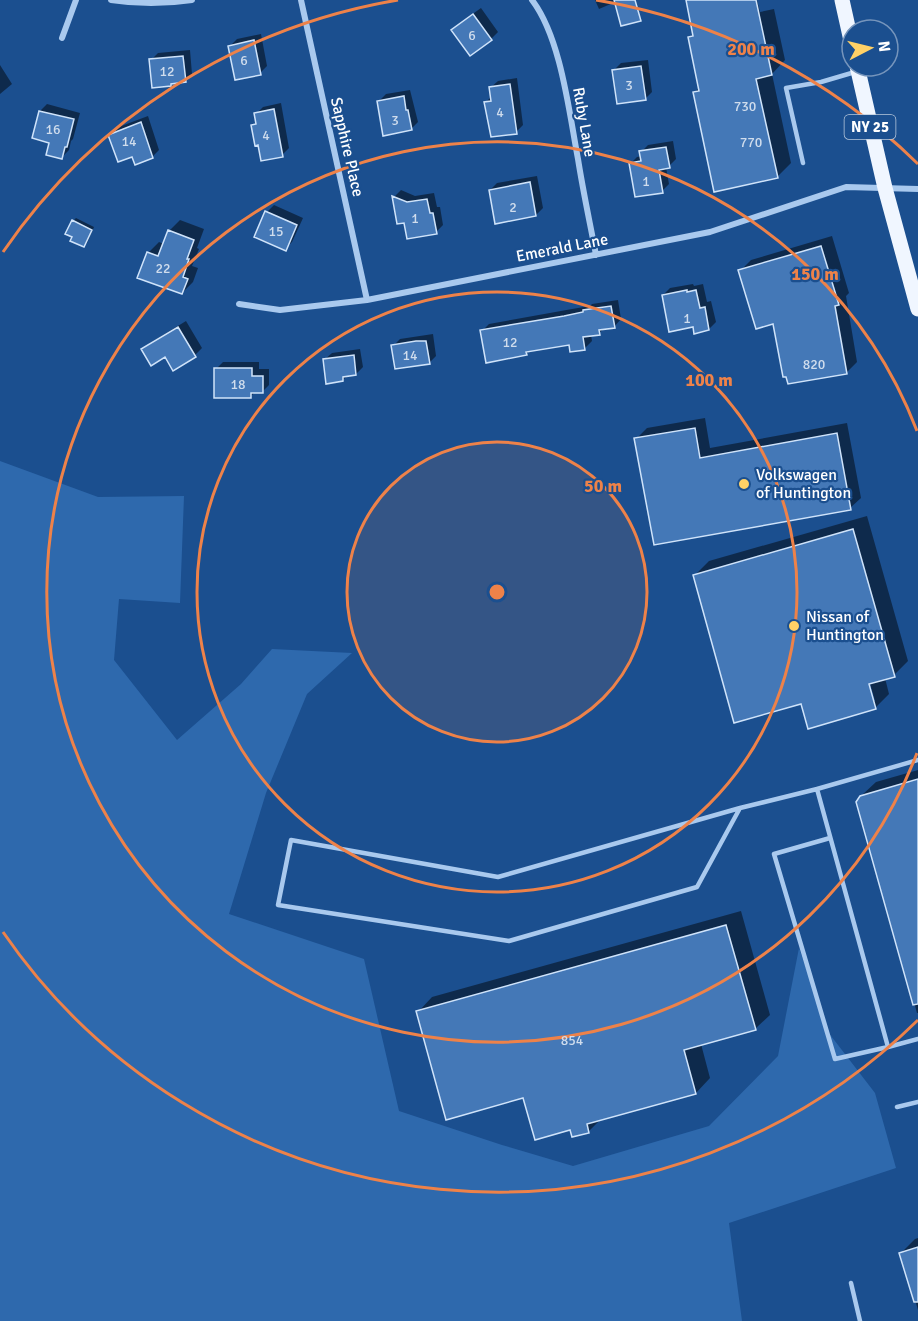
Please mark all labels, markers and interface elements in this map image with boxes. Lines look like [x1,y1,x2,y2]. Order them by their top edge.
north arrow [840,18,900,78]
house number: 6 [468,27,476,44]
text: 200 m [727,38,775,60]
text: N [873,40,894,53]
house number: 6 [240,52,248,69]
house number: 12 [159,63,175,80]
house number: 3 [625,77,633,94]
street label: Ruby Lane [568,86,600,158]
street label: Sapphire Place [326,95,368,199]
house number: 730 [734,98,756,115]
house number: 4 [496,104,504,121]
house number: 3 [391,112,399,129]
road number: NY 25 [844,115,896,139]
house number: 16 [45,121,61,138]
house number: 4 [262,127,270,144]
house number: 14 [121,133,137,150]
house number: 770 [740,134,762,151]
house number: 1 [642,173,650,190]
house number: 2 [509,199,517,216]
house number: 1 [411,210,419,227]
house number: 15 [268,223,284,240]
street label: Emerald Lane [514,229,610,267]
house number: 22 [155,260,171,277]
text: 150 m [791,263,839,285]
house number: 1 [683,310,691,327]
house number: 12 [502,334,518,351]
house number: 14 [402,347,418,364]
house number: 820 [803,356,825,373]
text: 100 m [685,369,733,391]
house number: 18 [230,376,246,393]
place label: Volkswagen of Huntington [756,465,851,503]
text: 50 m [584,475,622,497]
marker: Volkswagen of Huntington [737,477,751,491]
centre of rings [487,582,507,602]
place label: Nissan of Huntington [806,607,884,645]
marker: Nissan of Huntington [787,619,801,633]
house number: 854 [561,1032,584,1049]

